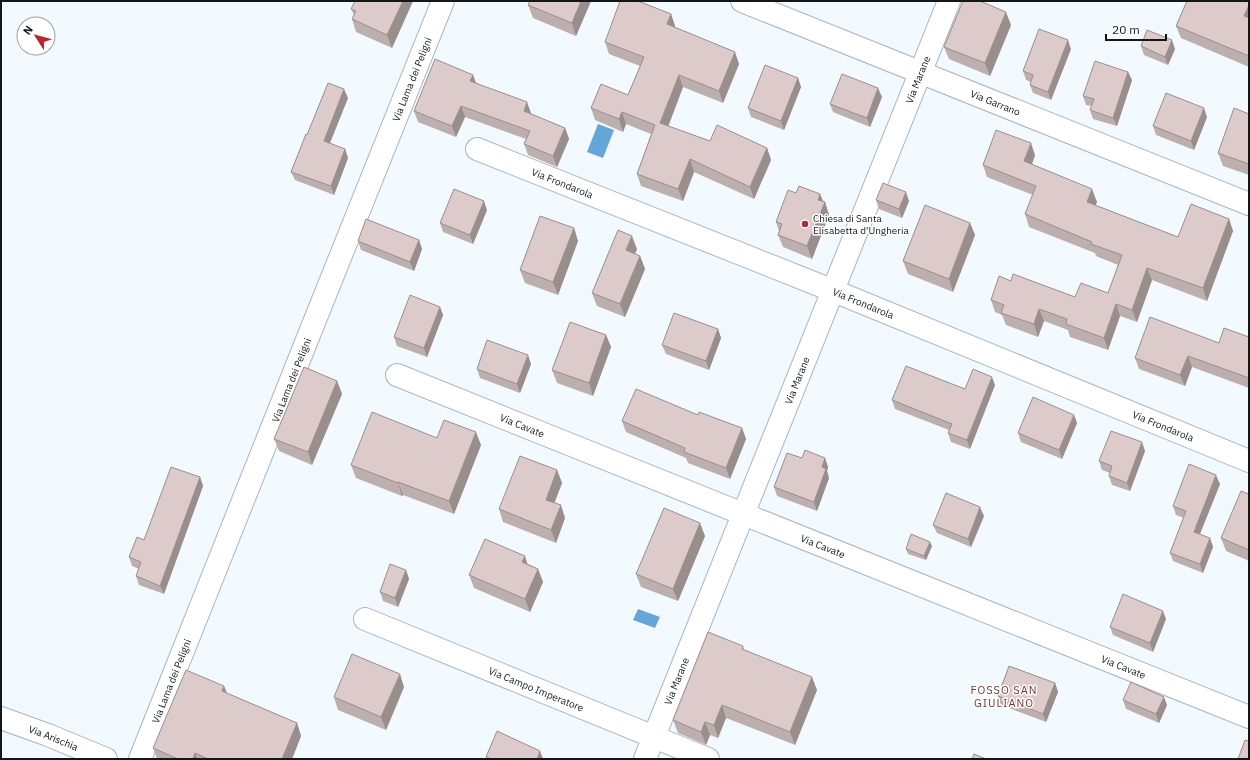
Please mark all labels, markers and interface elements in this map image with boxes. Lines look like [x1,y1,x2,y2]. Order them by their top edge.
north arrow [16,16,56,56]
scale bar [1106,16,1166,42]
text: 20 m [1112,22,1140,37]
text: N [20,23,36,37]
street label: Via Lama dei Peligni [389,35,434,123]
street label: Via Marane [902,54,933,105]
street label: Via Garrano [969,87,1023,118]
street label: Via Frondarola [530,165,596,201]
place label: Chiesa di Santa Elisabetta d'Ungheria [813,212,909,237]
marker: Chiesa di Santa Elisabetta d'Ungheria [800,219,810,229]
street label: Via Frondarola [831,285,897,322]
street label: Via Lama dei Peligni [268,336,314,424]
street label: Via Marane [782,354,812,406]
street label: Via Frondarola [1131,408,1196,444]
street label: Via Cavate [498,411,547,440]
street label: Via Cavate [799,531,848,561]
street label: Via Lama dei Peligni [149,637,194,725]
street label: Via Cavate [1099,652,1148,682]
street label: Via Marane [661,655,692,707]
street label: Via Campo Imperatore [487,664,586,714]
district label: FOSSO SAN GIULIANO [970,683,1038,710]
street label: Via Arischia [27,722,81,754]

